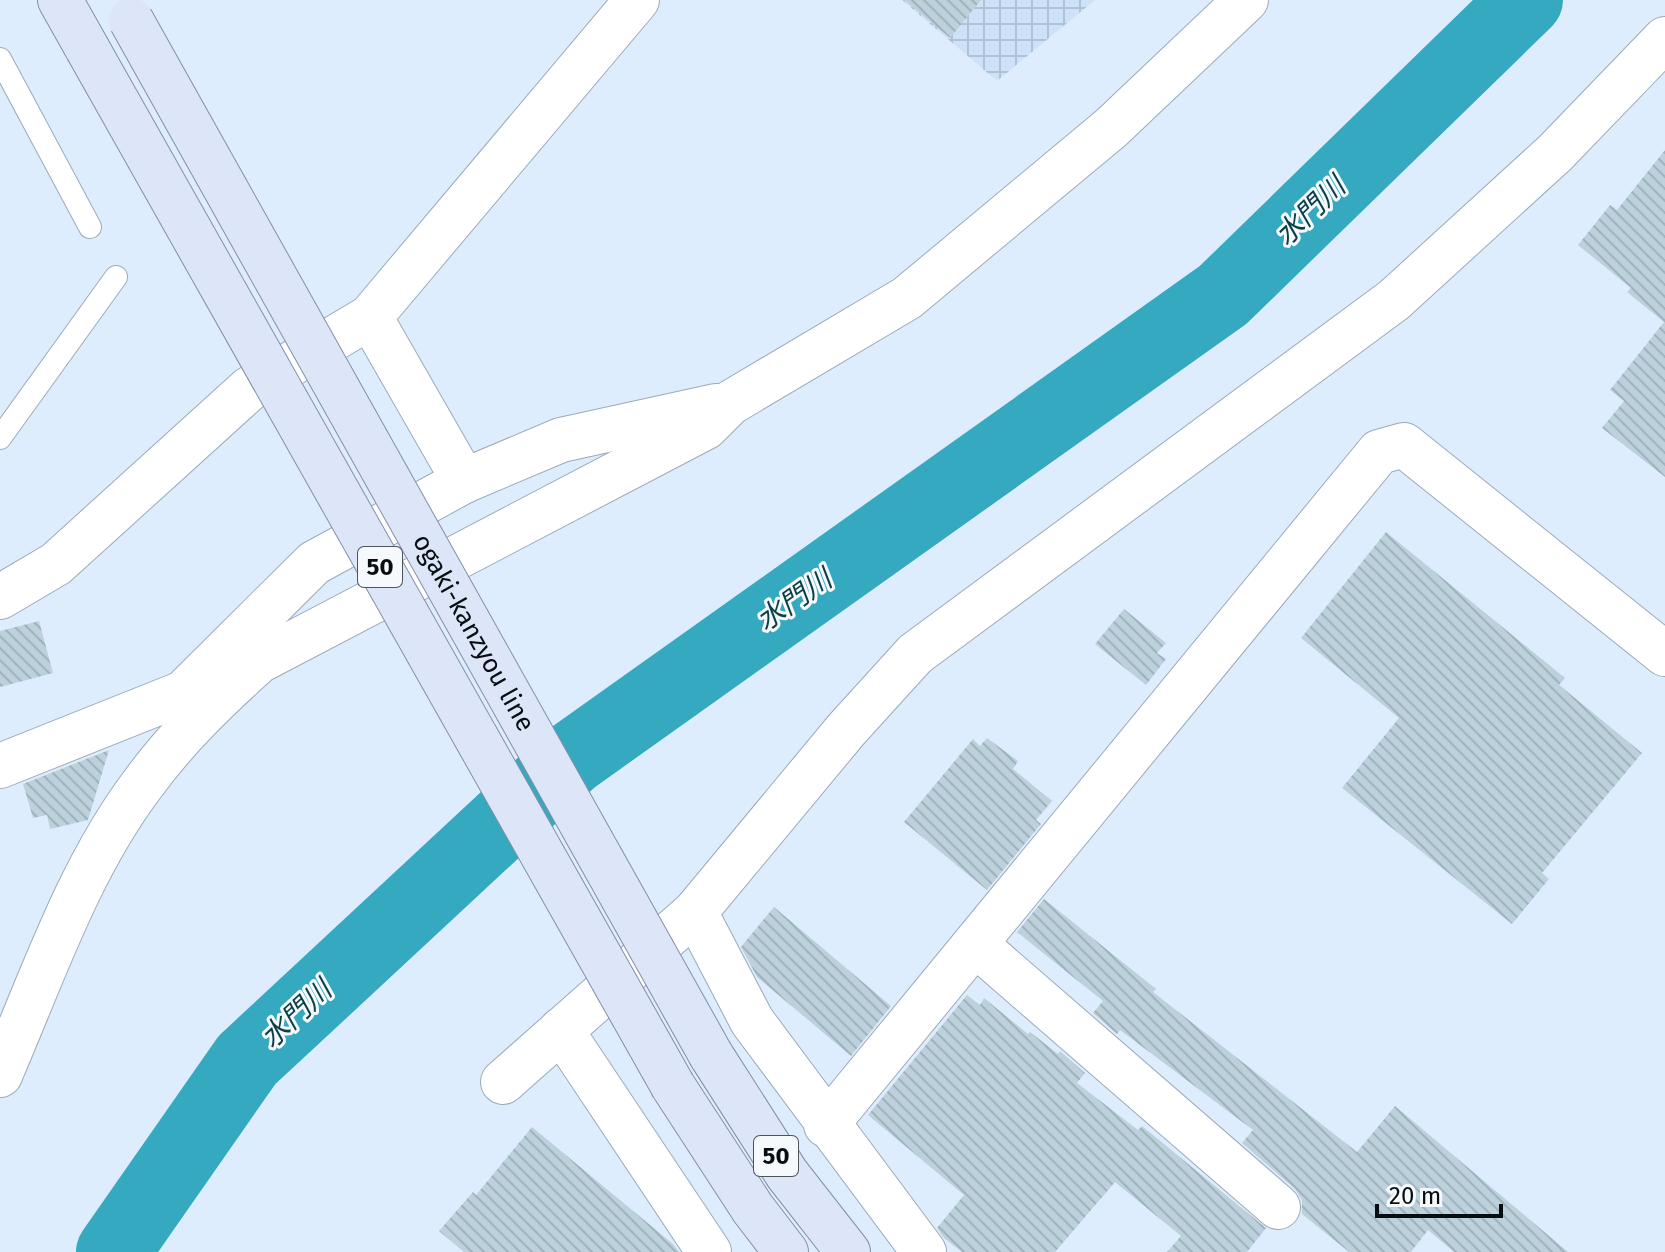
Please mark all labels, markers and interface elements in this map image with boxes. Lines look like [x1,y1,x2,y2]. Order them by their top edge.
water label: 水門川 [1268,168,1354,252]
street label: ogaki-kanzyou line [407,528,542,737]
road number: 50 [358,547,402,587]
water label: 水門川 [750,561,840,638]
water label: 水門川 [254,971,340,1055]
road number: 50 [754,1136,798,1176]
scale bar [1377,1168,1501,1218]
text: 20 m [1389,1182,1441,1210]

